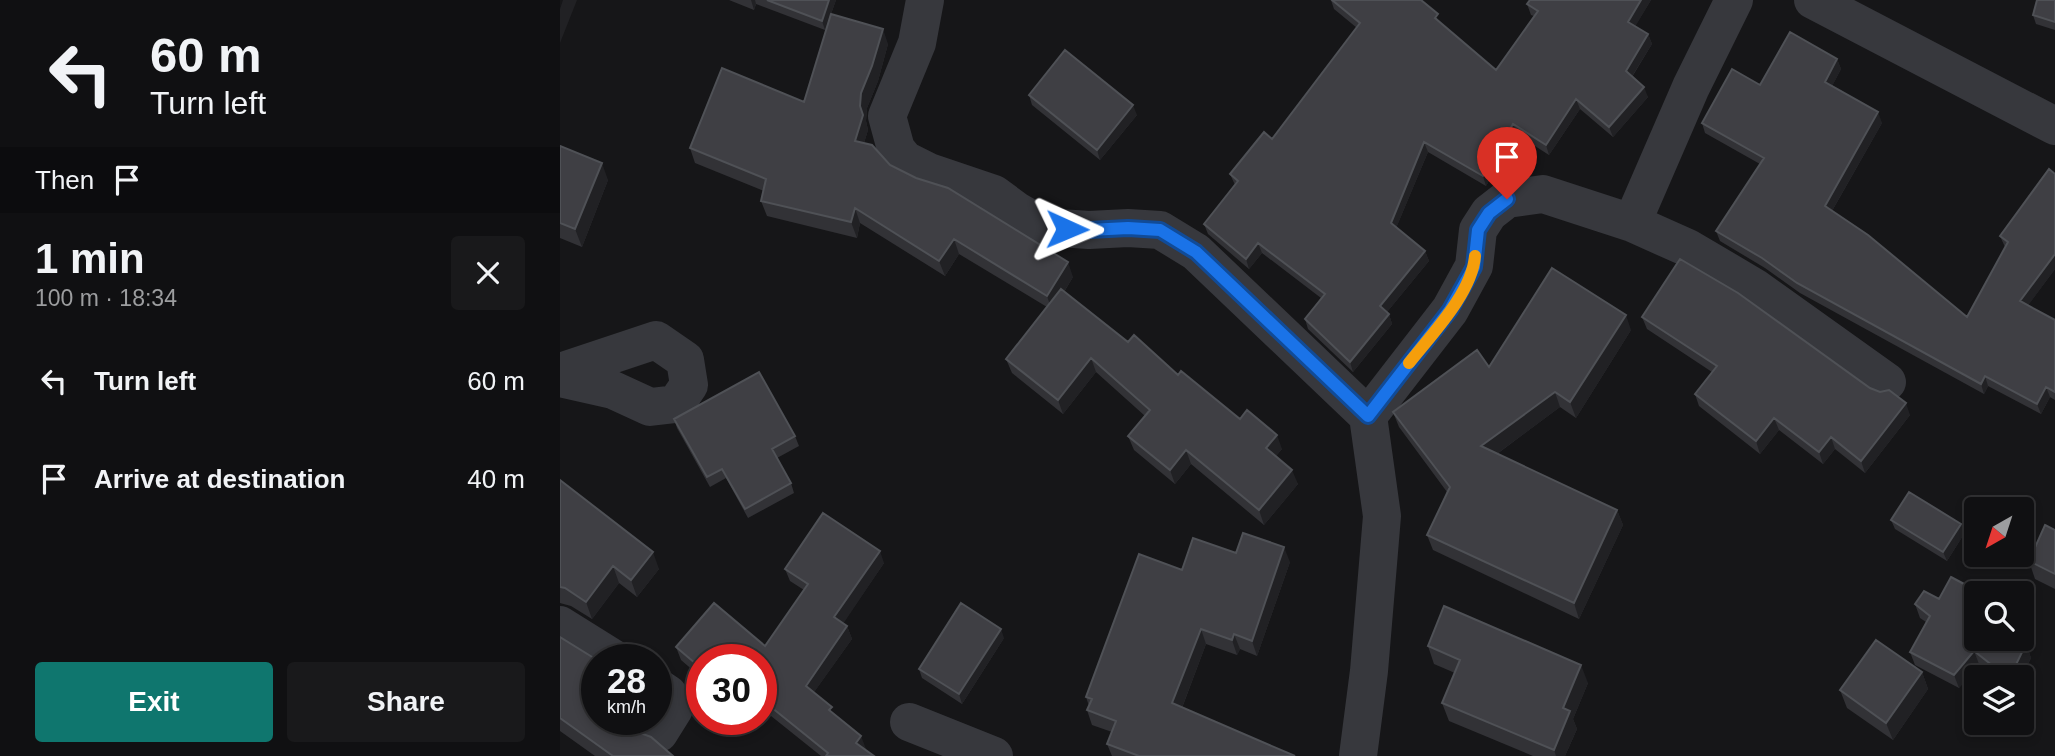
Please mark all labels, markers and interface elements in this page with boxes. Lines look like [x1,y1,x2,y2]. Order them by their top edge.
icon: left [35,28,126,119]
text: 60 m [150,28,262,82]
text: Turn left [150,85,266,121]
pin [1477,127,1537,199]
icon: arrive [1488,138,1526,176]
icon: arrive [108,161,146,199]
text: Then [35,165,94,195]
position arrow [1030,192,1104,266]
text: 1 min [35,235,145,282]
button: close [451,236,525,310]
text: 100 m · 18:34 [35,285,177,311]
icon: left [35,362,73,400]
text: Turn left [94,366,196,396]
text: 60 m [467,366,525,396]
icon: arrive [35,460,73,498]
text: Arrive at destination [94,464,345,494]
text: 40 m [467,464,525,494]
north arrow [1964,497,2034,567]
map controls [1964,497,2034,735]
button: search [1964,581,2034,651]
speed limit sign: 30 [686,644,777,735]
text: 28 [607,661,646,700]
button: Exit [35,662,273,742]
button: Share [287,662,525,742]
button: layers [1964,665,2034,735]
text: km/h [607,697,646,717]

